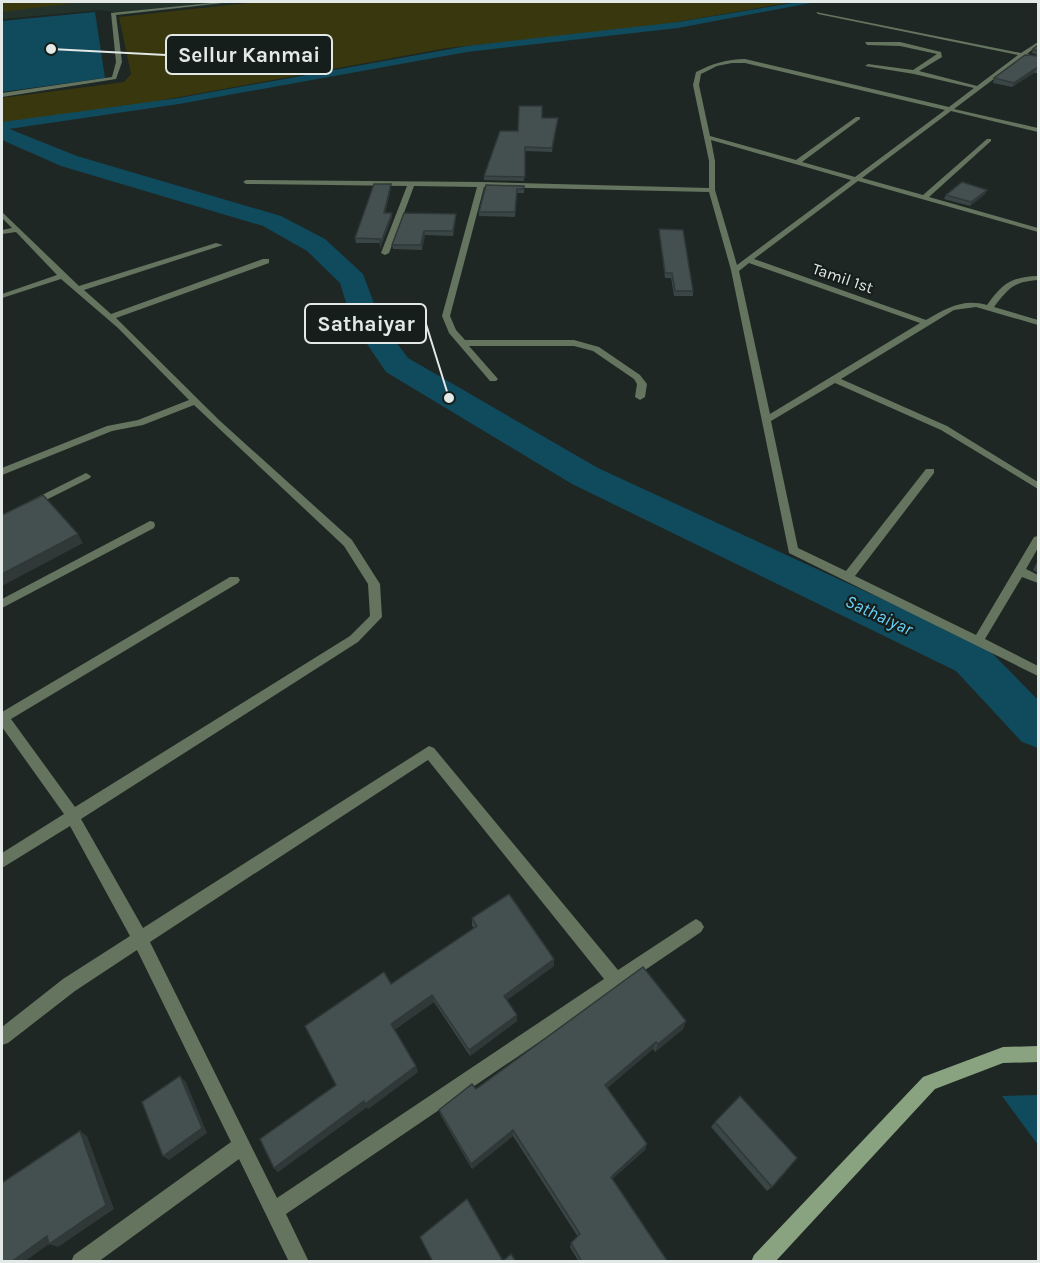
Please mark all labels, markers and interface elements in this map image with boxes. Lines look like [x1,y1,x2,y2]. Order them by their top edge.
callout: Sellur Kanmai [166,35,332,74]
text: Sellur Kanmai [178,43,320,67]
street label: Tamil 1st [810,259,876,297]
callout: Sathaiyar [305,304,426,343]
text: Sathaiyar [317,312,415,336]
water label: Sathaiyar [842,590,917,640]

